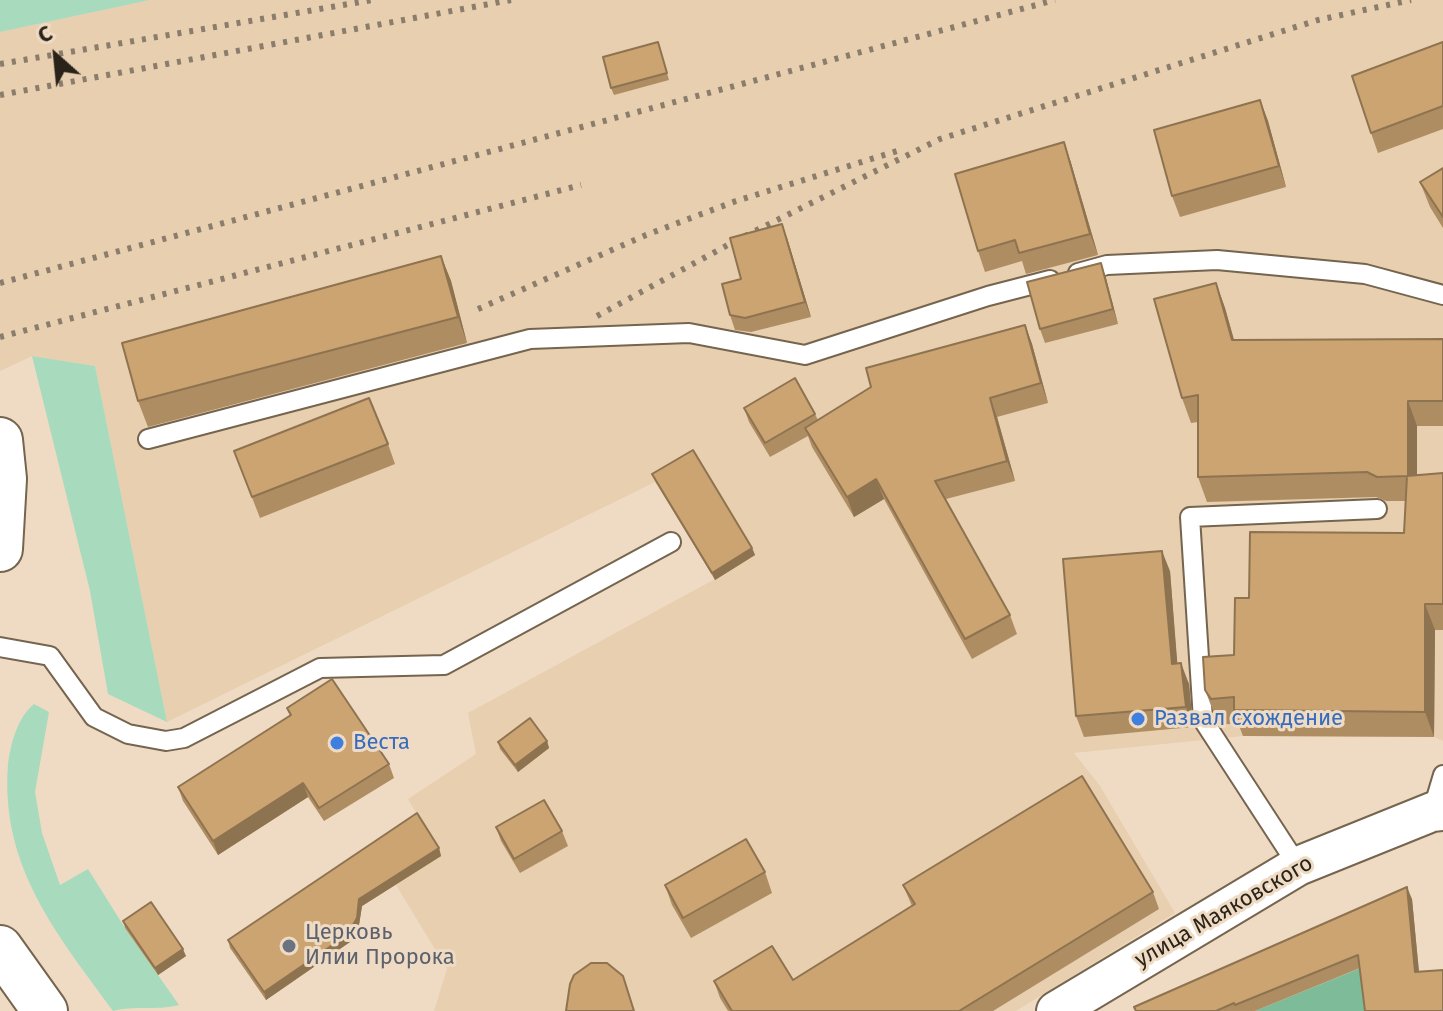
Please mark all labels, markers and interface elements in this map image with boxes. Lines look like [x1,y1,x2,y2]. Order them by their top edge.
north arrow [16,16,96,96]
text: С [33,19,57,49]
place label: Развал схождение [1154,706,1343,732]
marker: Развал схождение [1129,710,1147,728]
place label: Веста [353,730,410,756]
marker: Веста [328,734,346,752]
street label: улица Маяковского [1130,850,1318,974]
place label: Церковь Илии Пророка [305,920,455,972]
marker: Церковь Илии Пророка [280,937,298,955]

